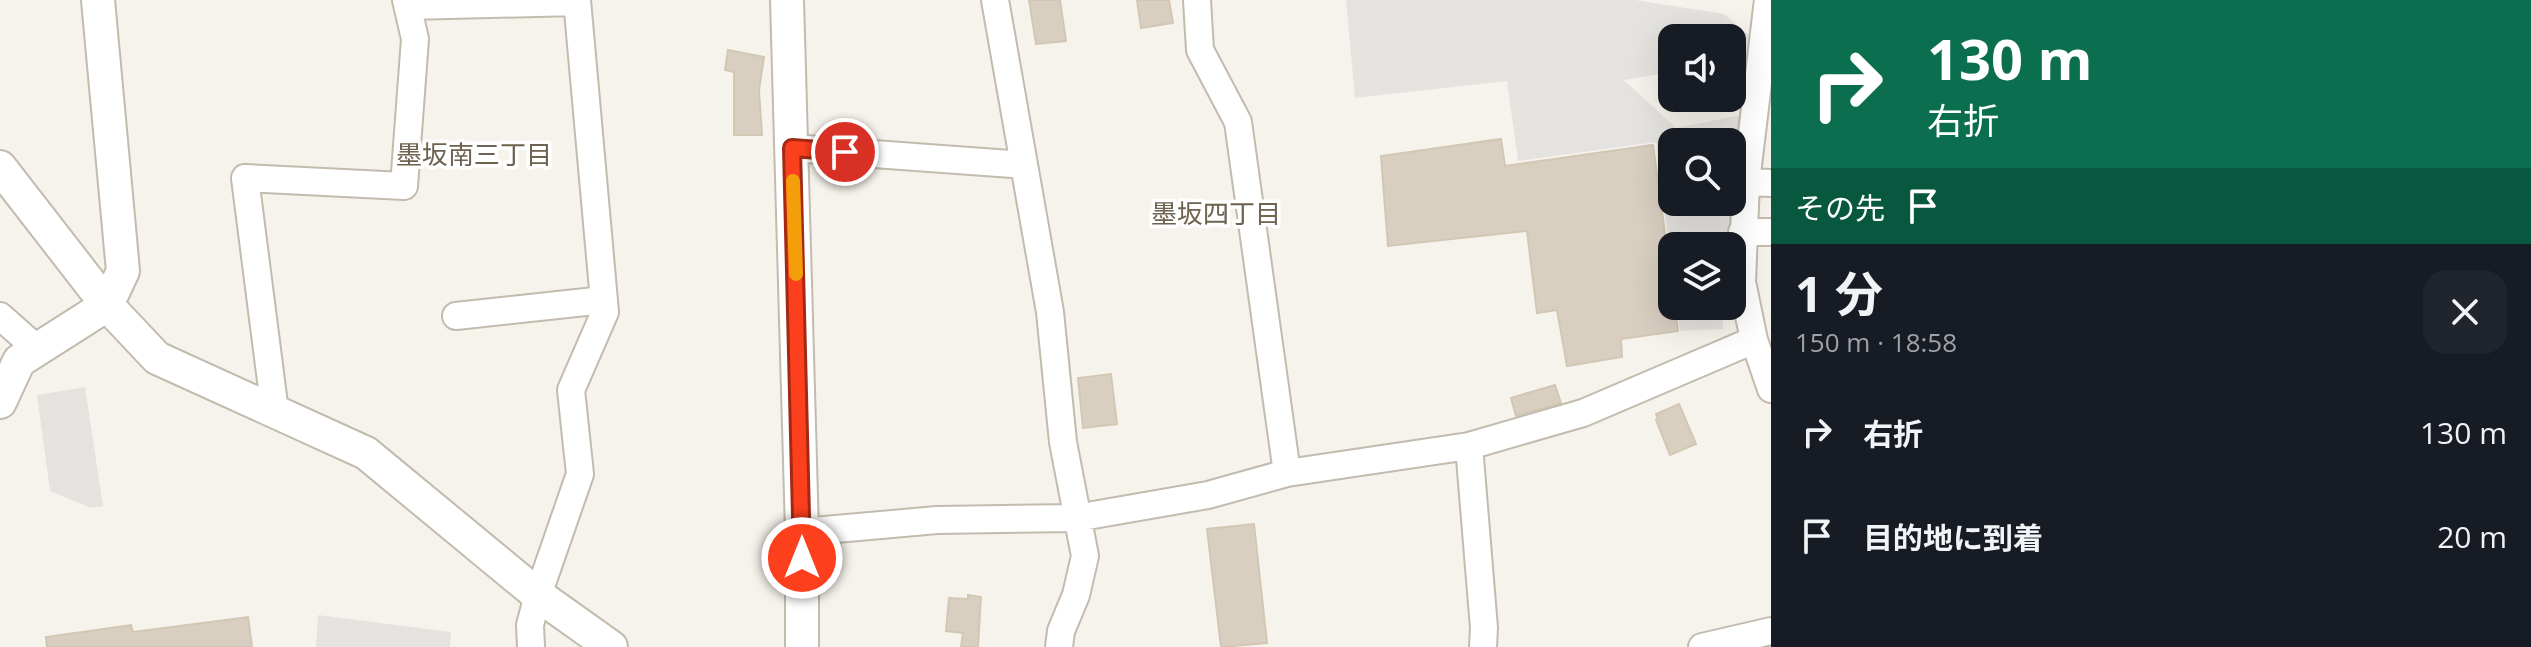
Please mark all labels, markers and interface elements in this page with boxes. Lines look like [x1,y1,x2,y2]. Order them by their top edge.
text: 130 m [1927,20,2093,96]
map controls [1658,24,1746,320]
button: sound [1658,24,1746,112]
icon: right [1795,32,1899,136]
text: 右折 [1927,96,1999,145]
pin [811,118,879,186]
button: search [1658,128,1746,216]
icon: arrive [823,130,867,174]
district label: 墨坂南三丁目 [396,136,552,172]
icon: arrive [1901,184,1945,228]
text: その先 [1795,187,1885,228]
district label: 墨坂四丁目 [1151,195,1281,231]
button: layers [1658,232,1746,320]
text: 1 分 [1795,261,1883,326]
button: close [2423,270,2507,354]
text: 150 m · 18:58 [1795,324,1957,360]
icon: right [1795,410,1839,454]
text: 130 m [2420,412,2507,453]
text: 右折 [1863,413,1923,454]
icon: arrive [1795,514,1839,558]
position arrow [760,516,844,600]
text: 20 m [2437,516,2507,557]
text: 目的地に到着 [1863,517,2043,558]

